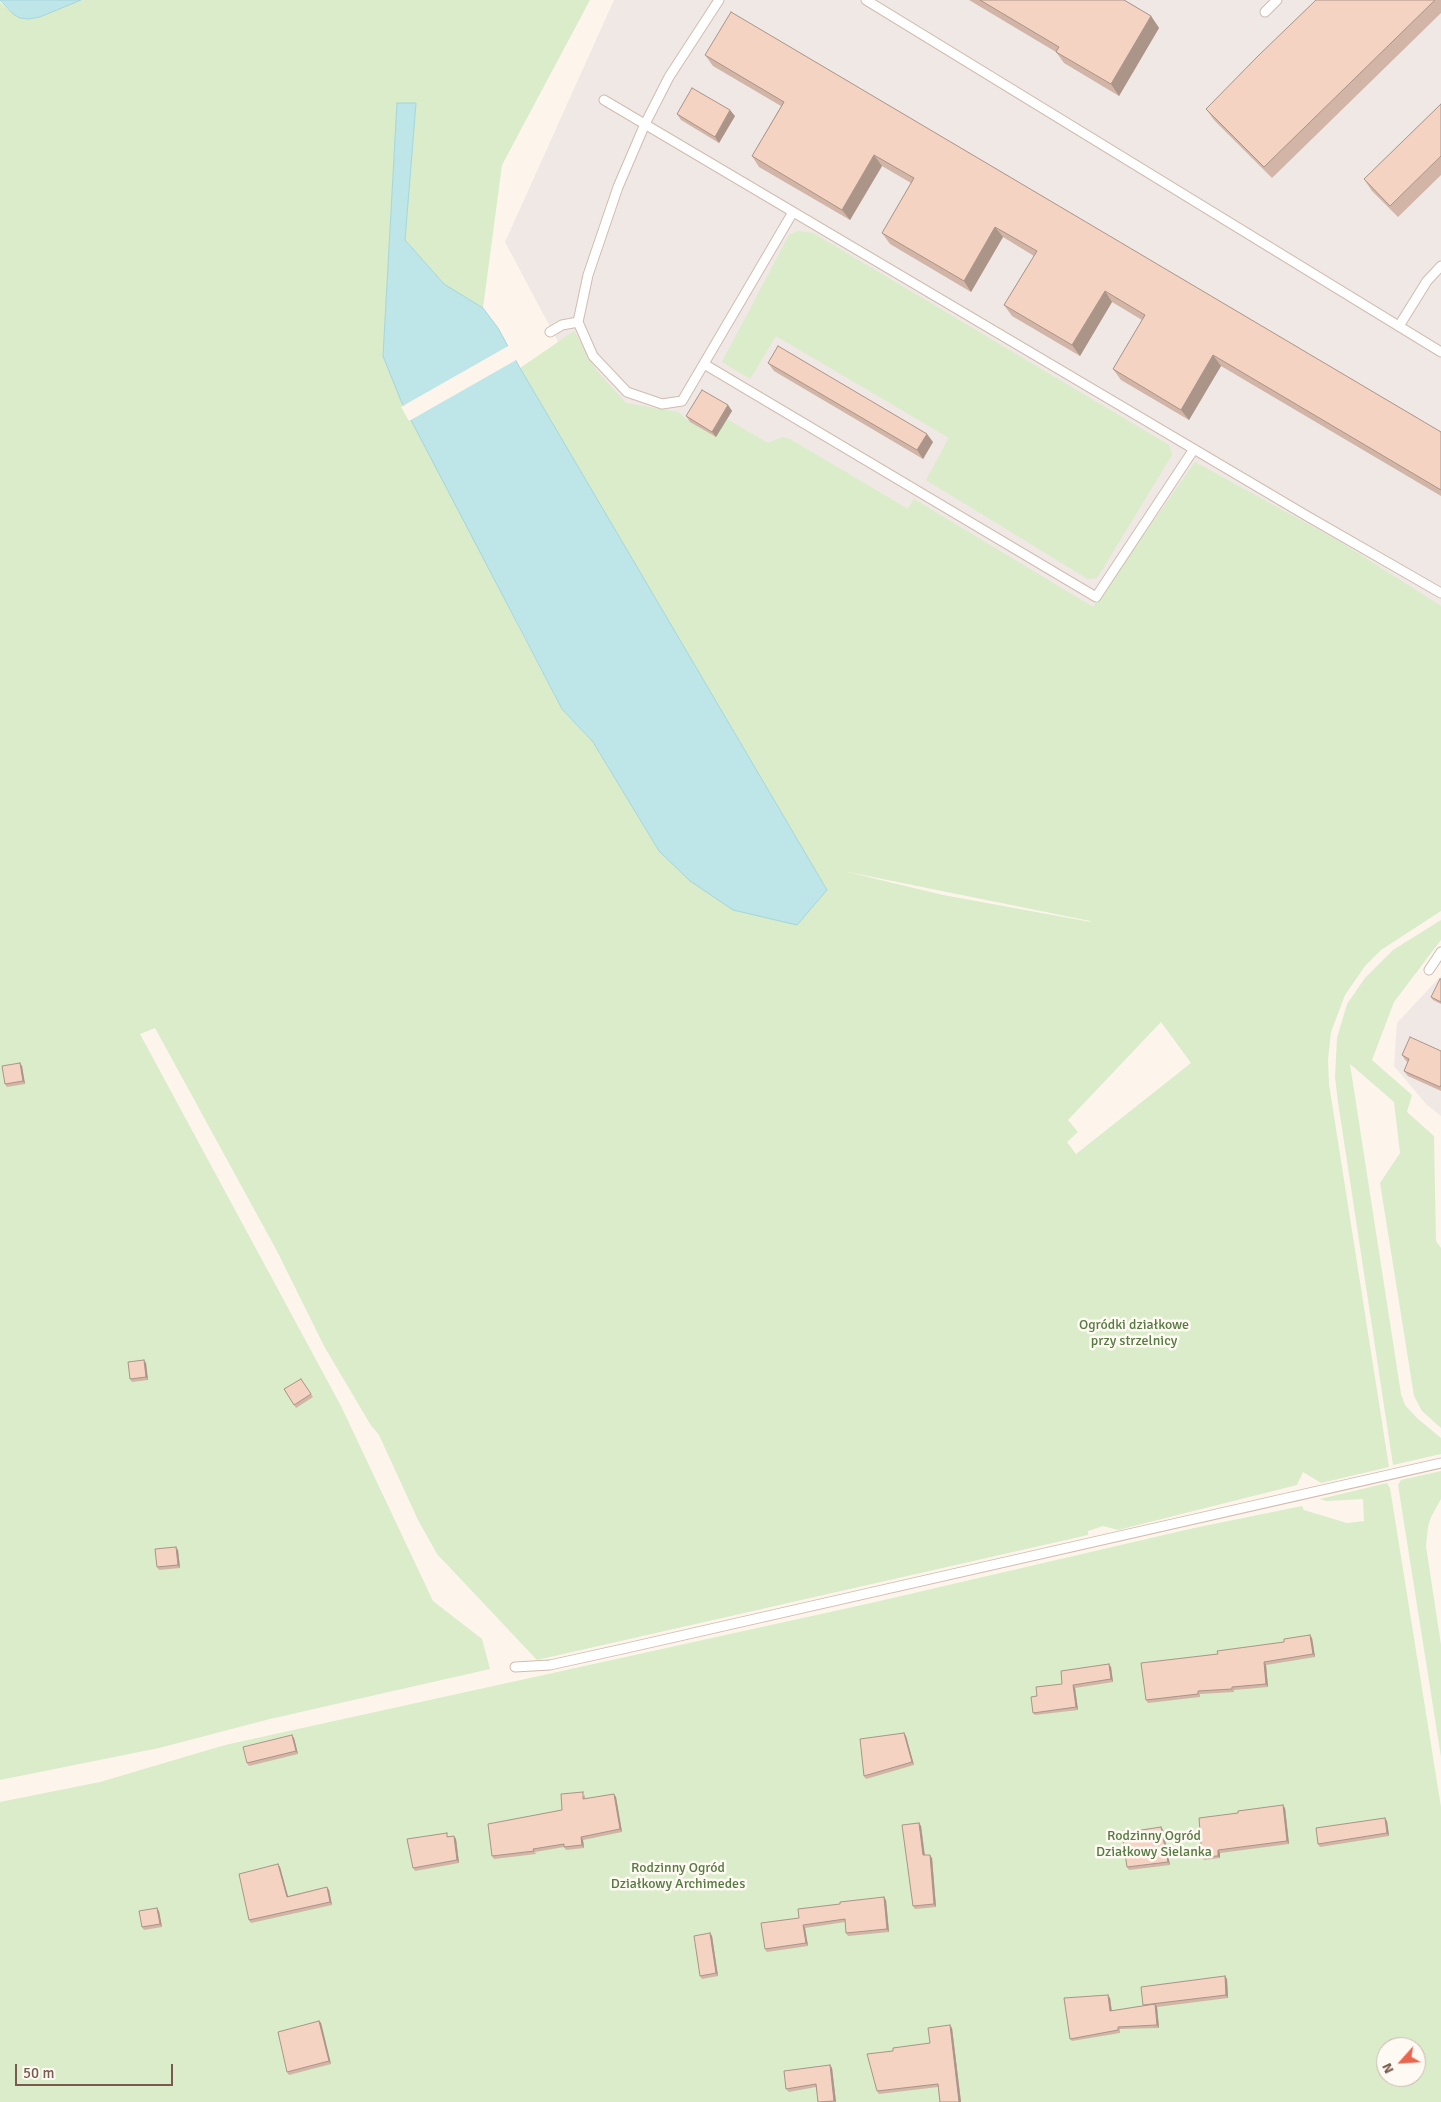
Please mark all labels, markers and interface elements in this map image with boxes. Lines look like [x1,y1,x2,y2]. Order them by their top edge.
park label: Ogródki działkowe przy strzelnicy [1079,1317,1189,1350]
park label: Rodzinny Ogród Działkowy Sielanka [1096,1828,1212,1860]
park label: Rodzinny Ogród Działkowy Archimedes [611,1860,745,1892]
north arrow [1376,2037,1426,2087]
scale bar [18,2054,175,2086]
text: N [1378,2060,1398,2076]
text: 50 m [23,2064,54,2082]

